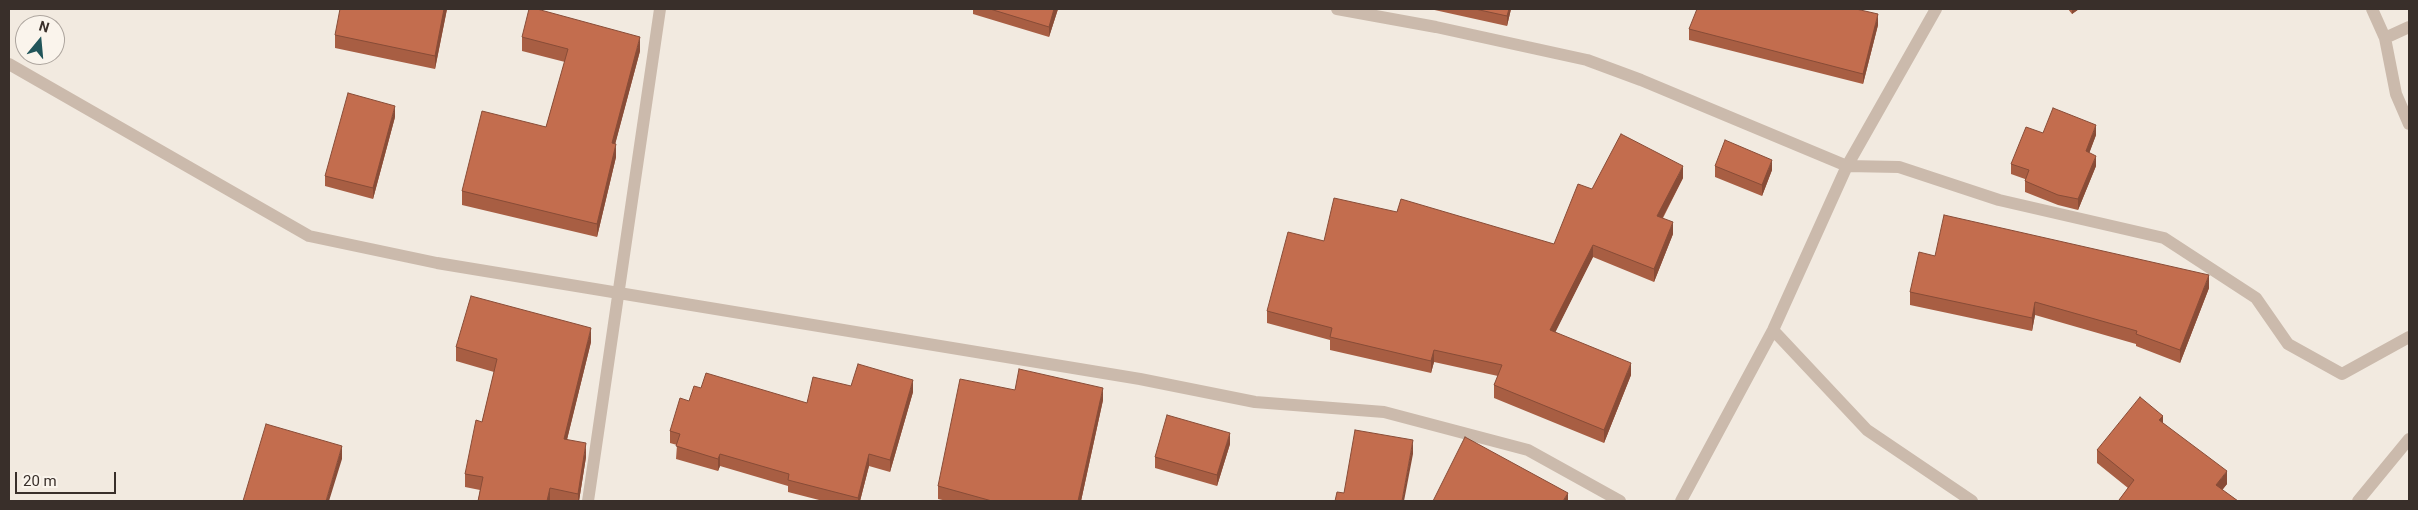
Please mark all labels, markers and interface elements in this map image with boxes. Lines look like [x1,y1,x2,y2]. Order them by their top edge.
north arrow [15,15,65,65]
text: N [37,18,51,36]
scale bar [18,462,119,494]
text: 20 m [23,472,57,490]

